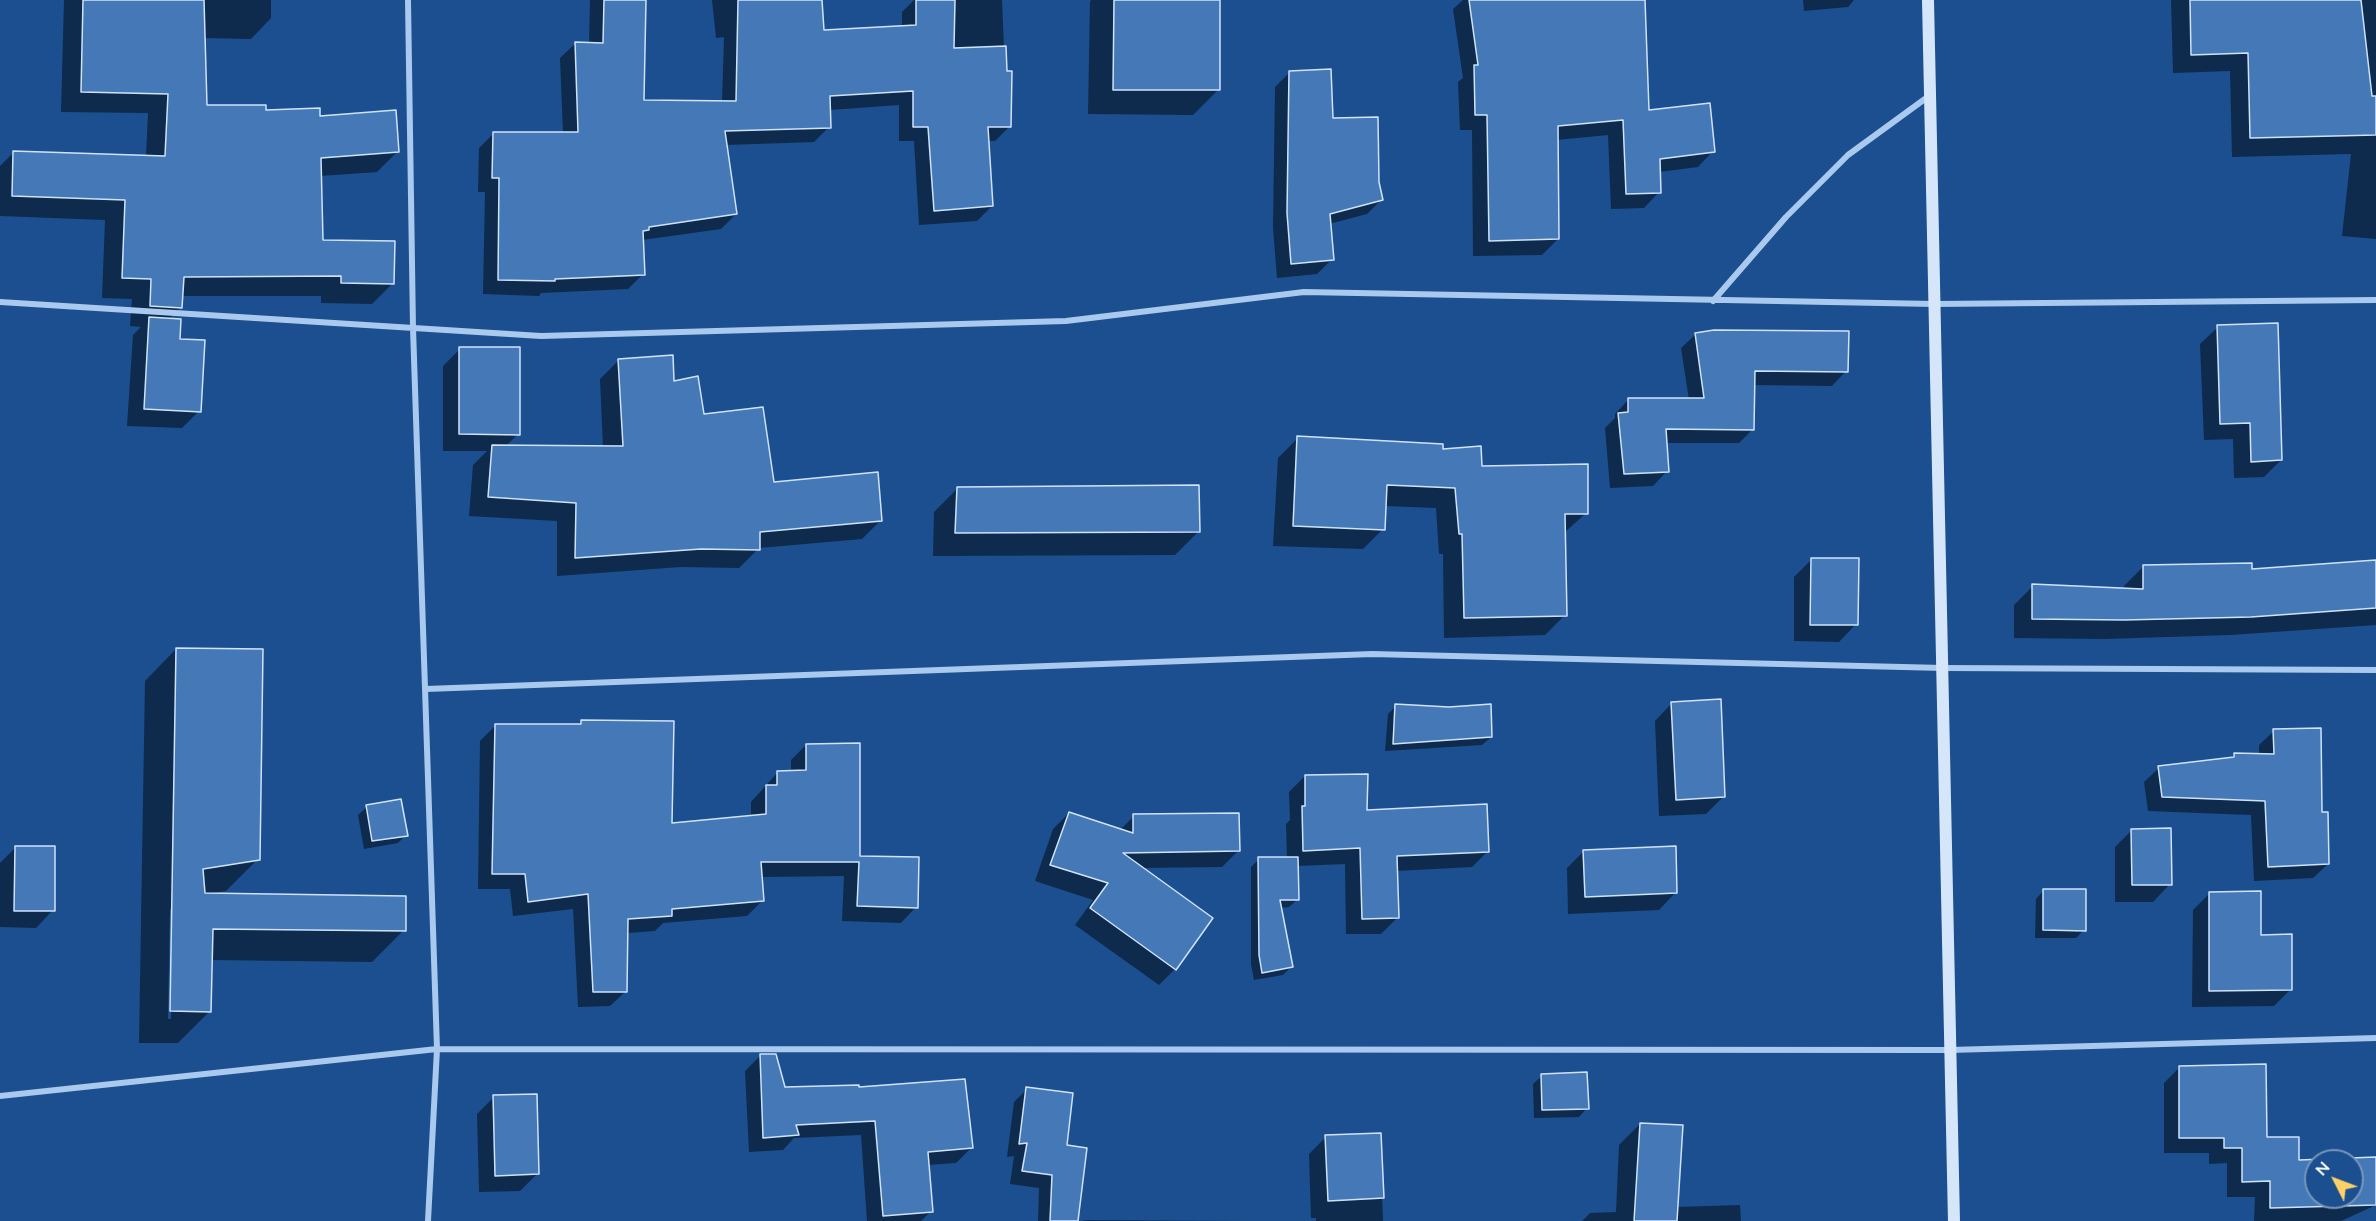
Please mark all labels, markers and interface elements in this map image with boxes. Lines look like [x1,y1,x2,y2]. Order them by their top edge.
north arrow [2304,1149,2364,1209]
text: N [2311,1157,2334,1179]

